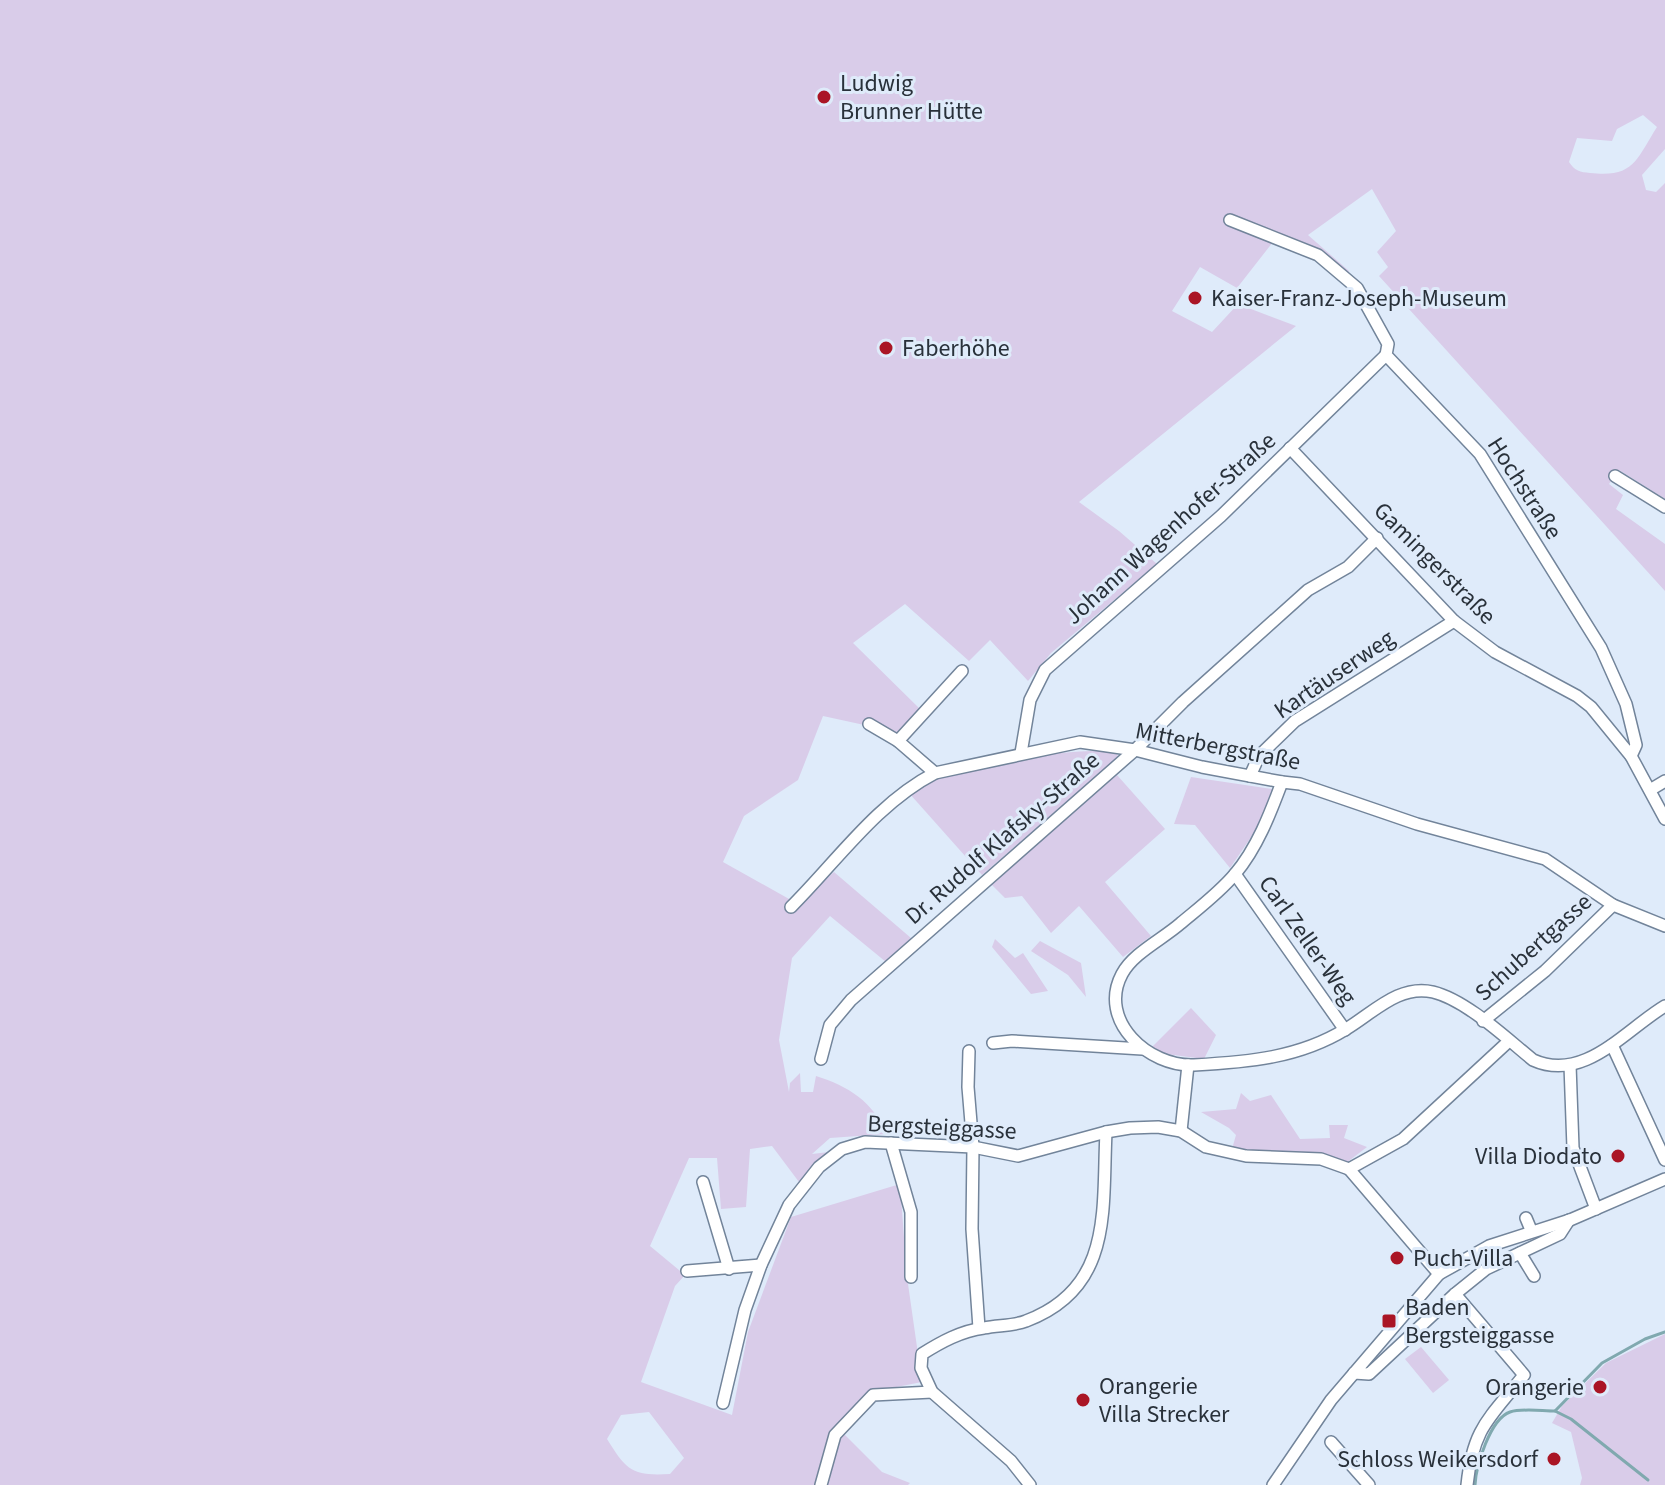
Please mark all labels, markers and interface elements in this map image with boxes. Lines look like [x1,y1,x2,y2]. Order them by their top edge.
place label: Ludwig Brunner Hütte [840,66,983,129]
marker: Ludwig Brunner Hütte [815,88,833,106]
place label: Kaiser-Franz-Joseph-Museum [1211,281,1507,316]
marker: Kaiser-Franz-Joseph-Museum [1186,289,1204,307]
place label: Faberhöhe [902,331,1010,366]
marker: Faberhöhe [877,339,895,357]
street label: Johann Wagenhofer-Straße [1057,424,1284,633]
street label: Hochstraße [1478,430,1571,546]
street label: Gamingerstraße [1365,494,1504,633]
street label: Kartäuserweg [1267,621,1402,728]
street label: Mitterbergstraße [1132,713,1304,780]
street label: Dr. Rudolf Klafsky-Straße [897,744,1108,933]
street label: Carl Zeller-Weg [1250,868,1365,1012]
street label: Schubertgasse [1467,885,1600,1010]
street label: Bergsteiggasse [867,1106,1017,1149]
place label: Villa Diodato [1475,1139,1602,1174]
marker: Villa Diodato [1609,1147,1627,1165]
place label: Puch-Villa [1413,1241,1513,1276]
marker: Puch-Villa [1388,1249,1406,1267]
place label: Baden Bergsteiggasse [1405,1290,1554,1353]
marker: Baden Bergsteiggasse [1380,1312,1398,1330]
place label: Orangerie Villa Strecker [1099,1369,1230,1432]
place label: Orangerie [1485,1370,1584,1405]
marker: Orangerie [1591,1378,1609,1396]
marker: Orangerie Villa Strecker [1074,1391,1092,1409]
place label: Schloss Weikersdorf [1337,1442,1539,1477]
marker: Schloss Weikersdorf [1545,1450,1563,1468]

